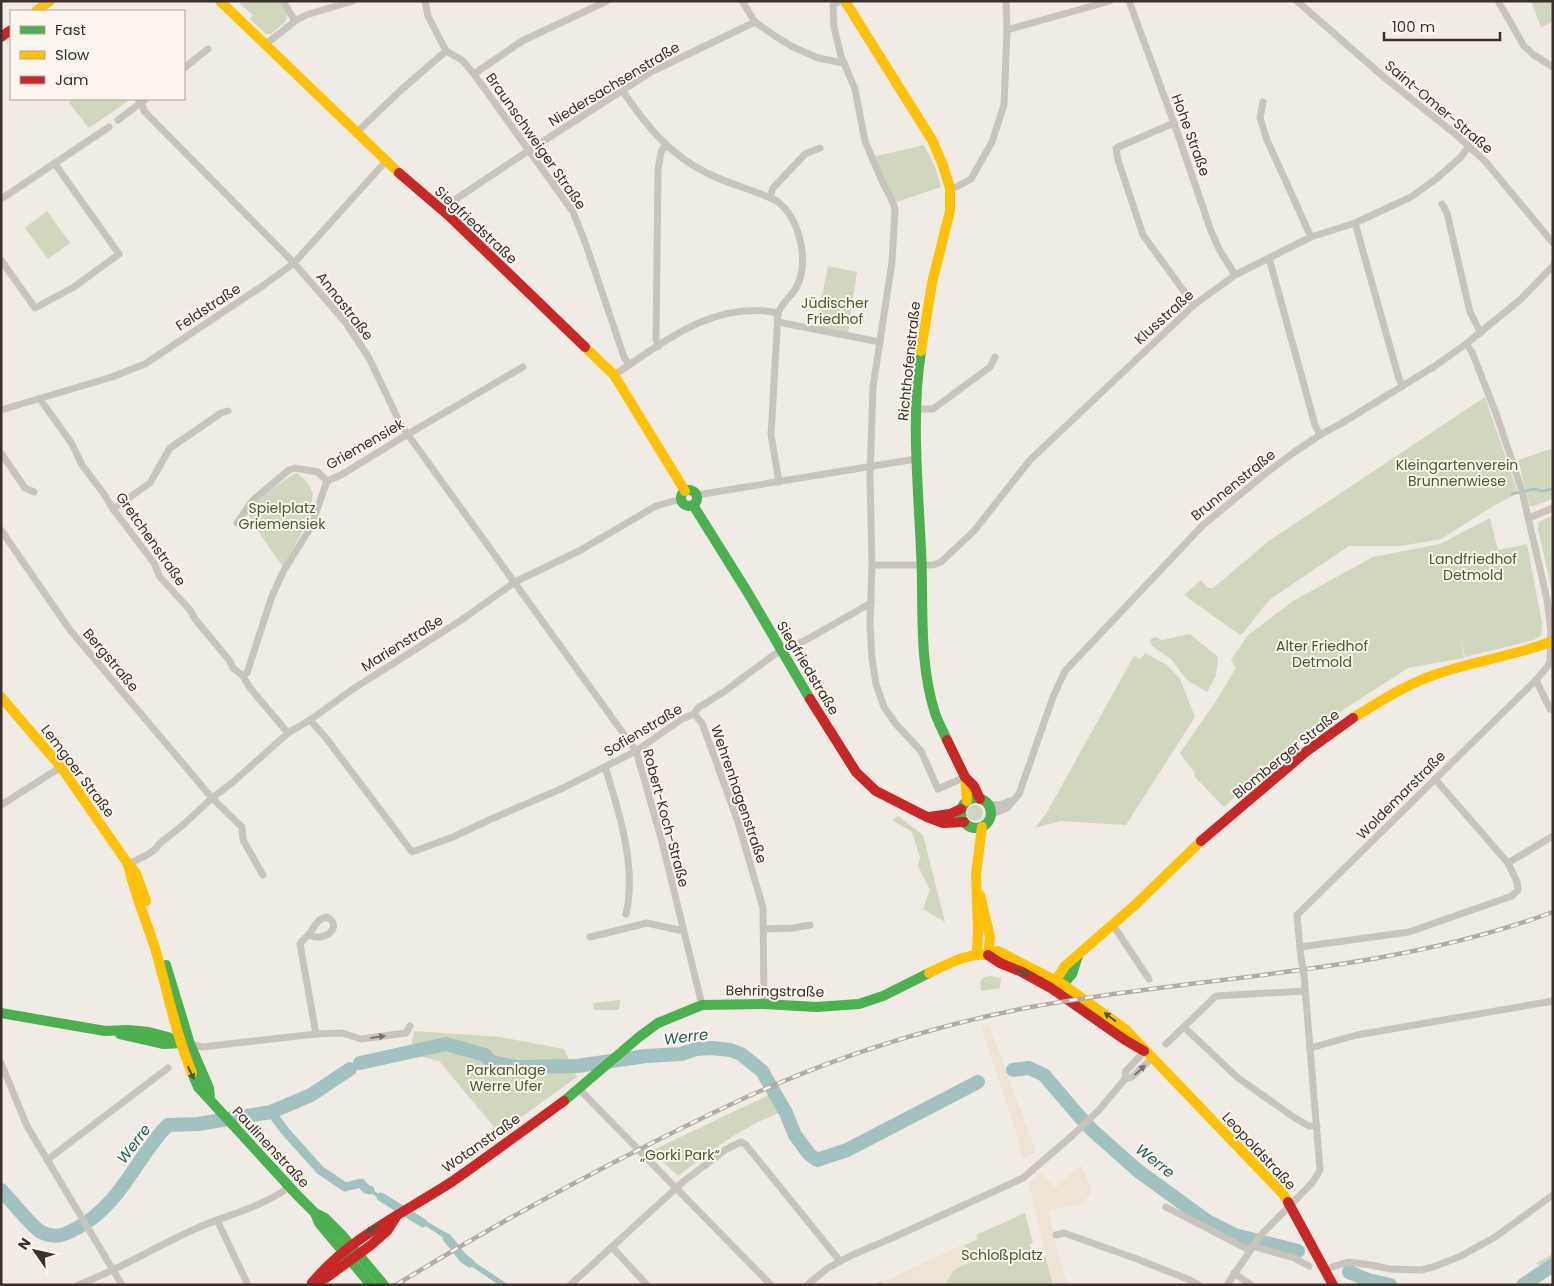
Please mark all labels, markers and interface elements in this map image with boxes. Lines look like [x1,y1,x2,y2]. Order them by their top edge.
legend [10,10,185,100]
scale bar [1384,10,1500,42]
text: 100 m [1392,16,1435,37]
text: Fast [55,19,86,40]
street label: Niedersachsenstraße [545,37,684,131]
text: Slow [55,44,90,65]
street label: Saint-Omer-Straße [1380,56,1498,159]
text: Jam [55,69,89,90]
street label: Braunschweiger Straße [481,69,591,214]
street label: Hohe Straße [1167,91,1215,179]
street label: Siegfriedstraße [430,181,522,269]
street label: Annastraße [312,267,378,345]
street label: Feldstraße [172,278,245,336]
street label: Klusstraße [1130,285,1198,349]
park label: Jüdischer Friedhof [801,293,869,329]
street label: Richthofenstraße [893,300,925,422]
street label: Griemensiek [322,413,408,474]
street label: Brunnenstraße [1186,444,1280,525]
park label: Kleingartenverein Brunnenwiese [1396,455,1518,491]
street label: Gretchenstraße [111,488,191,590]
park label: Spielplatz Griemensiek [239,498,326,534]
park label: Landfriedhof Detmold [1429,549,1517,585]
street label: Marienstraße [357,610,447,676]
street label: Siegfriedstraße [772,617,844,719]
street label: Bergstraße [79,624,144,696]
park label: Alter Friedhof Detmold [1276,636,1368,672]
street label: Sofienstraße [600,699,686,761]
street label: Blomberger Straße [1228,704,1344,803]
street label: Lemgoer Straße [36,720,120,822]
street label: Wehrenhagenstraße [706,722,772,866]
street label: Woldemarstraße [1352,746,1450,844]
street label: Robert-Koch-Straße [638,747,694,890]
one-way arrow [1015,969,1029,977]
street label: Behringstraße [726,980,825,1002]
one-way arrow [1103,1012,1117,1022]
water label: Werre [663,1023,709,1050]
one-way arrow [370,1033,386,1041]
park label: Parkanlage Werre Ufer [466,1060,546,1096]
one-way arrow [1133,1064,1145,1076]
one-way arrow [187,1066,195,1080]
street label: Paulinenstraße [228,1102,314,1193]
street label: Leopoldstraße [1217,1107,1301,1195]
street label: Wotanstraße [438,1108,524,1177]
water label: Werre [112,1120,155,1168]
water label: Werre [1131,1139,1179,1183]
park label: „Gorki Park“ [639,1145,720,1165]
one-way arrow [365,1224,379,1234]
north arrow [10,1226,60,1276]
text: N [13,1234,35,1254]
park label: Schloßplatz [961,1245,1043,1265]

